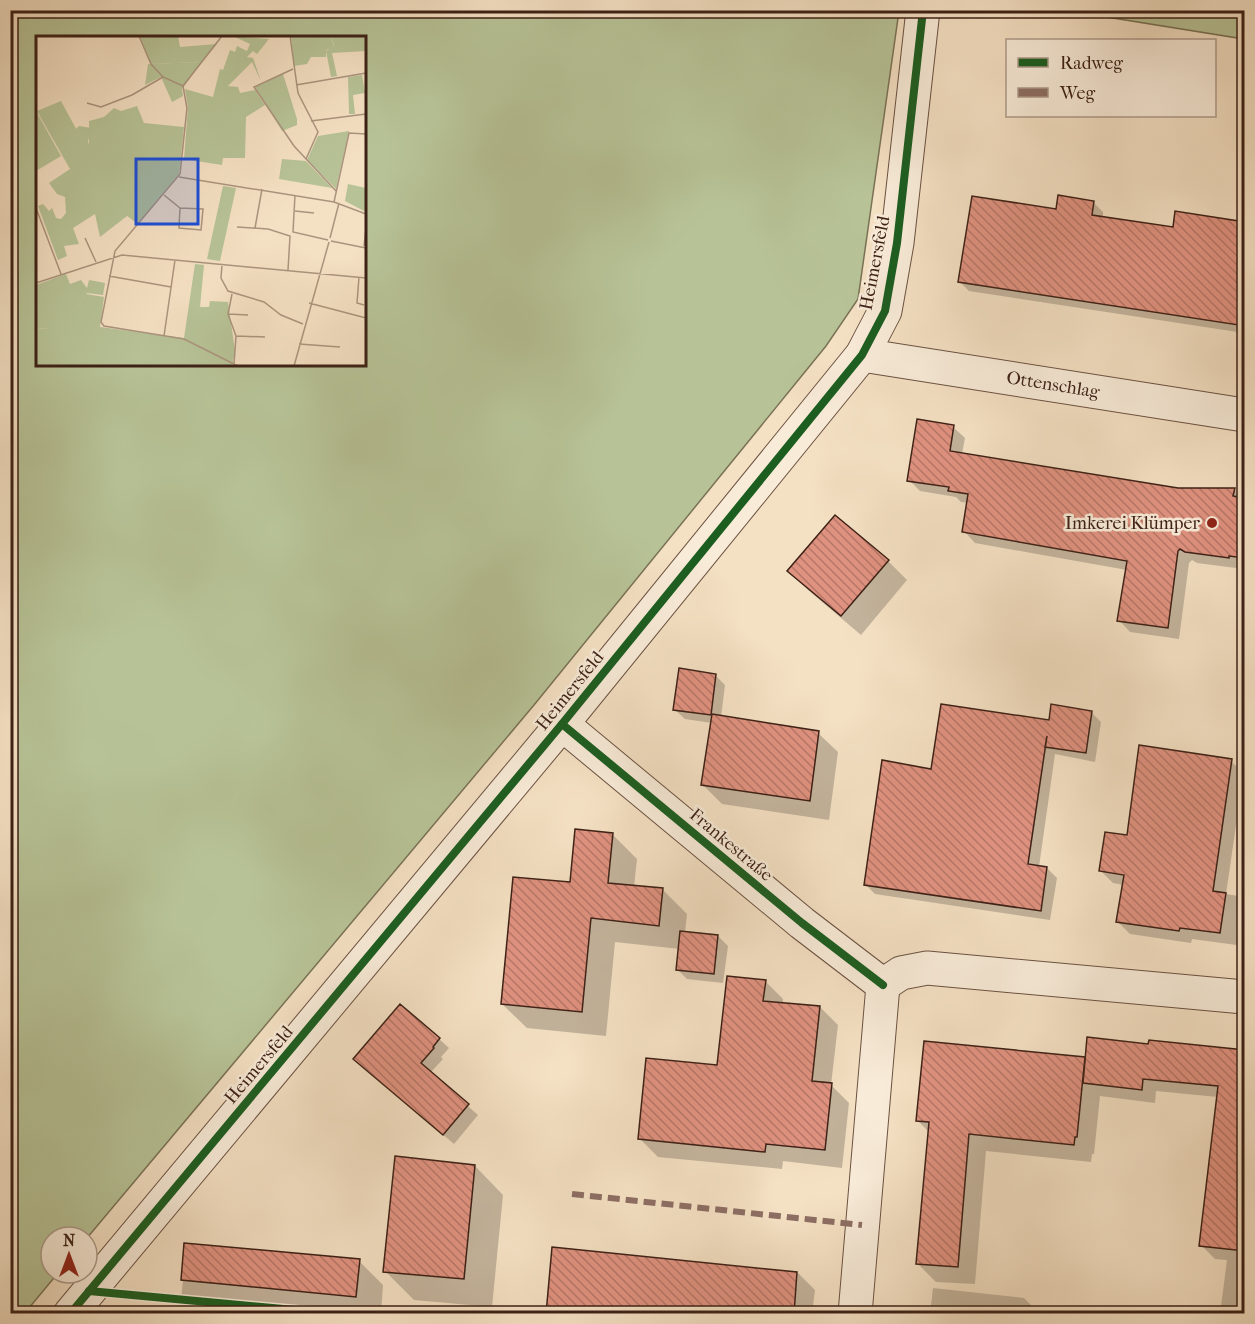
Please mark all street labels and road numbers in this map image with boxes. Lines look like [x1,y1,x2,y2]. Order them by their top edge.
street label: Heimersfeld [856,214,894,312]
street label: Ottenschlag [1005,367,1101,403]
street label: Heimersfeld [532,647,608,735]
street label: Frankestraße [685,804,777,886]
street label: Heimersfeld [220,1022,298,1108]

